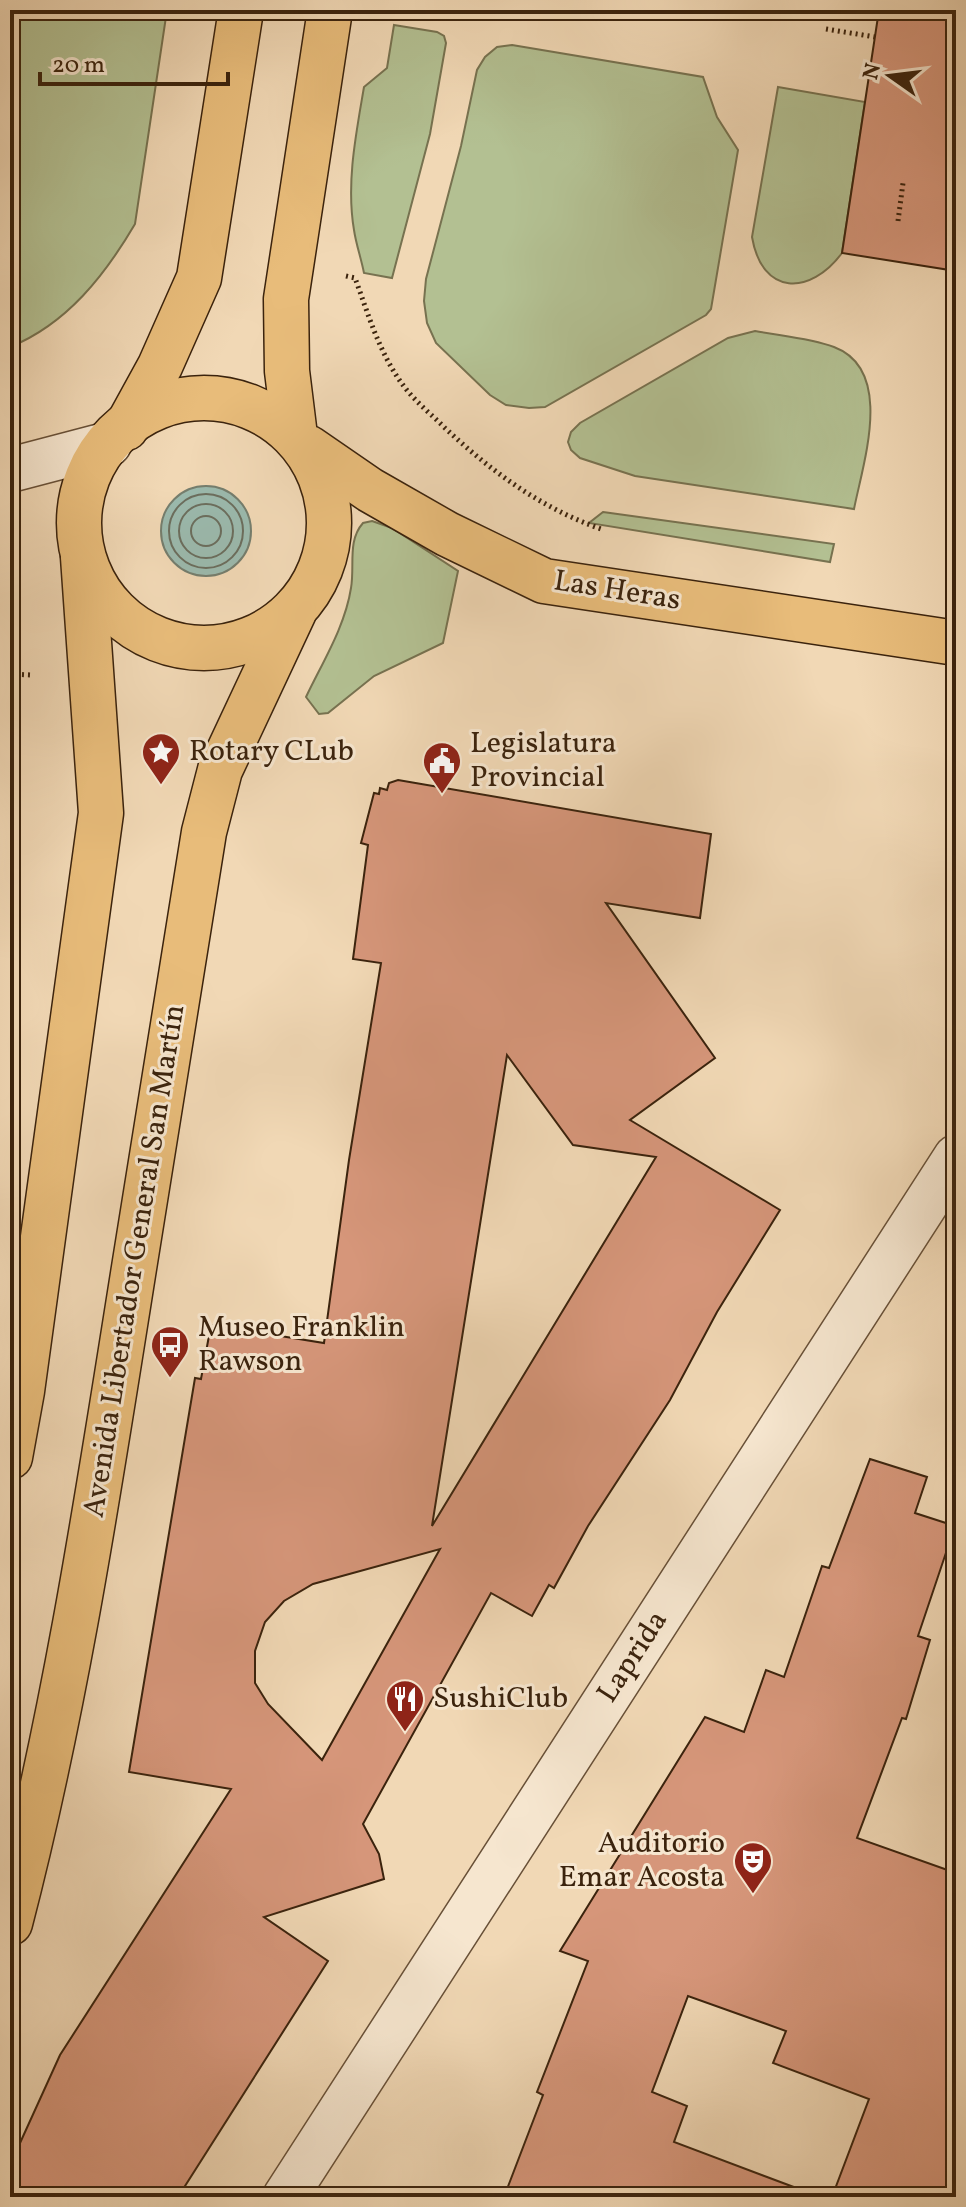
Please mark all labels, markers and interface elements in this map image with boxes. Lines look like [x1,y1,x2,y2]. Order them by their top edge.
scale bar [40,36,228,86]
north arrow [850,36,930,116]
text: 20 m [52,49,105,83]
text: N [856,60,890,83]
street label: Las Heras [551,560,683,622]
place label: Legislatura Provincial [470,723,617,799]
place icon: Rotary CLub [140,731,182,786]
place label: Rotary CLub [189,731,354,773]
public building icon: Legislatura Provincial [421,740,463,795]
street label: Avenida Libertador General San Martín [74,1001,196,1521]
place label: Museo Franklin Rawson [198,1307,405,1383]
bus stop icon: Museo Franklin Rawson [149,1324,191,1379]
street label: Laprida [588,1603,678,1711]
restaurant icon: SushiClub [384,1678,426,1733]
place label: SushiClub [433,1678,568,1720]
place label: Auditorio Emar Acosta [559,1823,725,1899]
theatre icon: Auditorio Emar Acosta [732,1840,774,1895]

